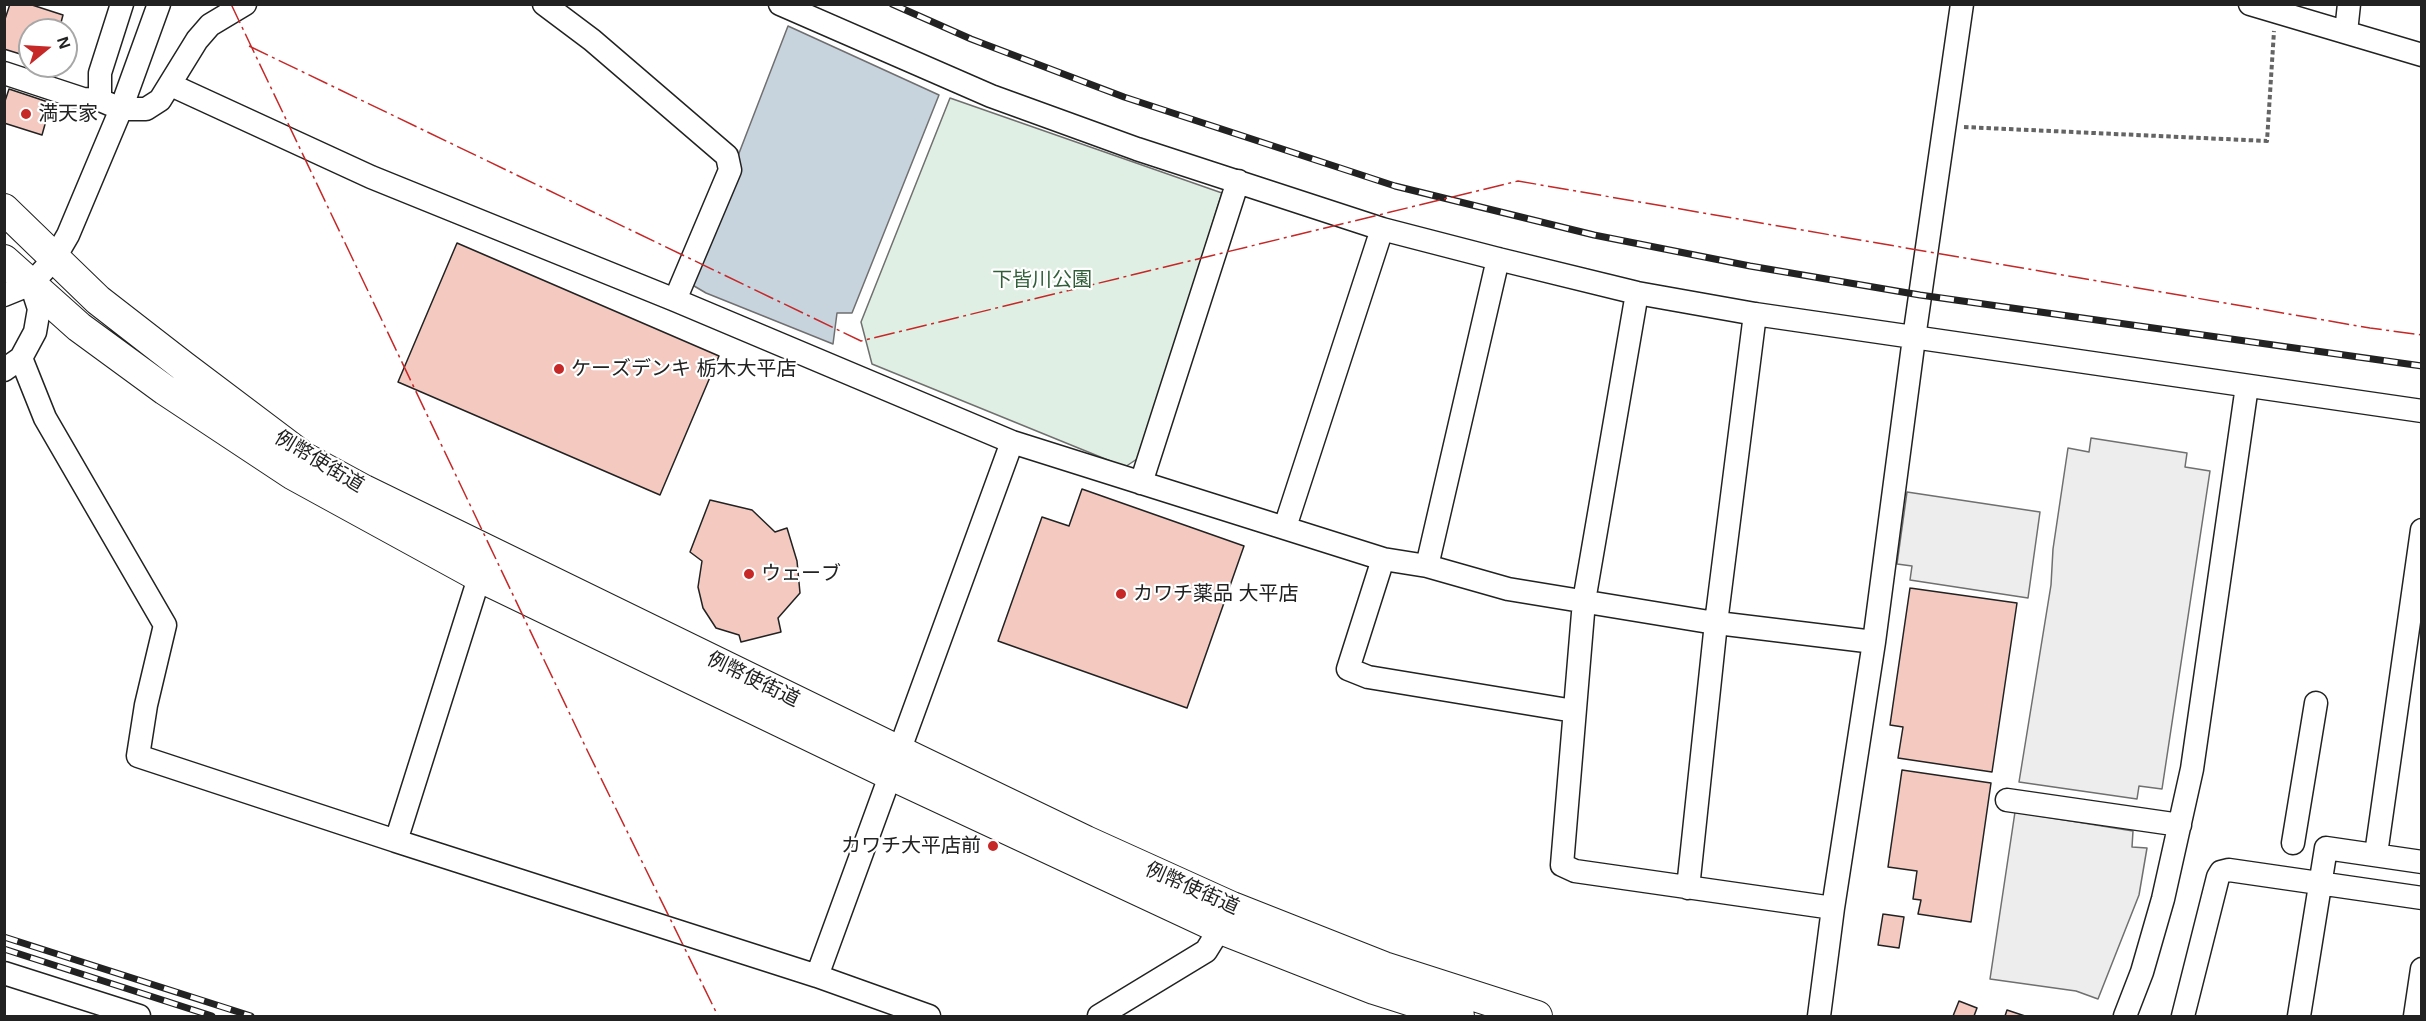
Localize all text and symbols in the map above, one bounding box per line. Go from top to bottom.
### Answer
north arrow [18,18,78,78]
text: N [54,35,74,51]
place label: 満天家 [38,102,98,126]
marker: 満天家 [19,107,33,121]
park label: 下皆川公園 [992,268,1092,292]
place label: ケーズデンキ 栃木大平店 [571,357,797,381]
marker: ケーズデンキ 栃木大平店 [552,362,566,376]
street label: 例幣使街道 [270,426,368,498]
place label: ウェーブ [761,562,841,586]
marker: ウェーブ [742,567,756,581]
place label: カワチ薬品 大平店 [1133,582,1299,606]
marker: カワチ薬品 大平店 [1114,587,1128,601]
street label: 例幣使街道 [703,647,803,713]
place label: カワチ大平店前 [841,834,981,858]
marker: カワチ大平店前 [986,839,1000,853]
street label: 例幣使街道 [1141,858,1243,920]

